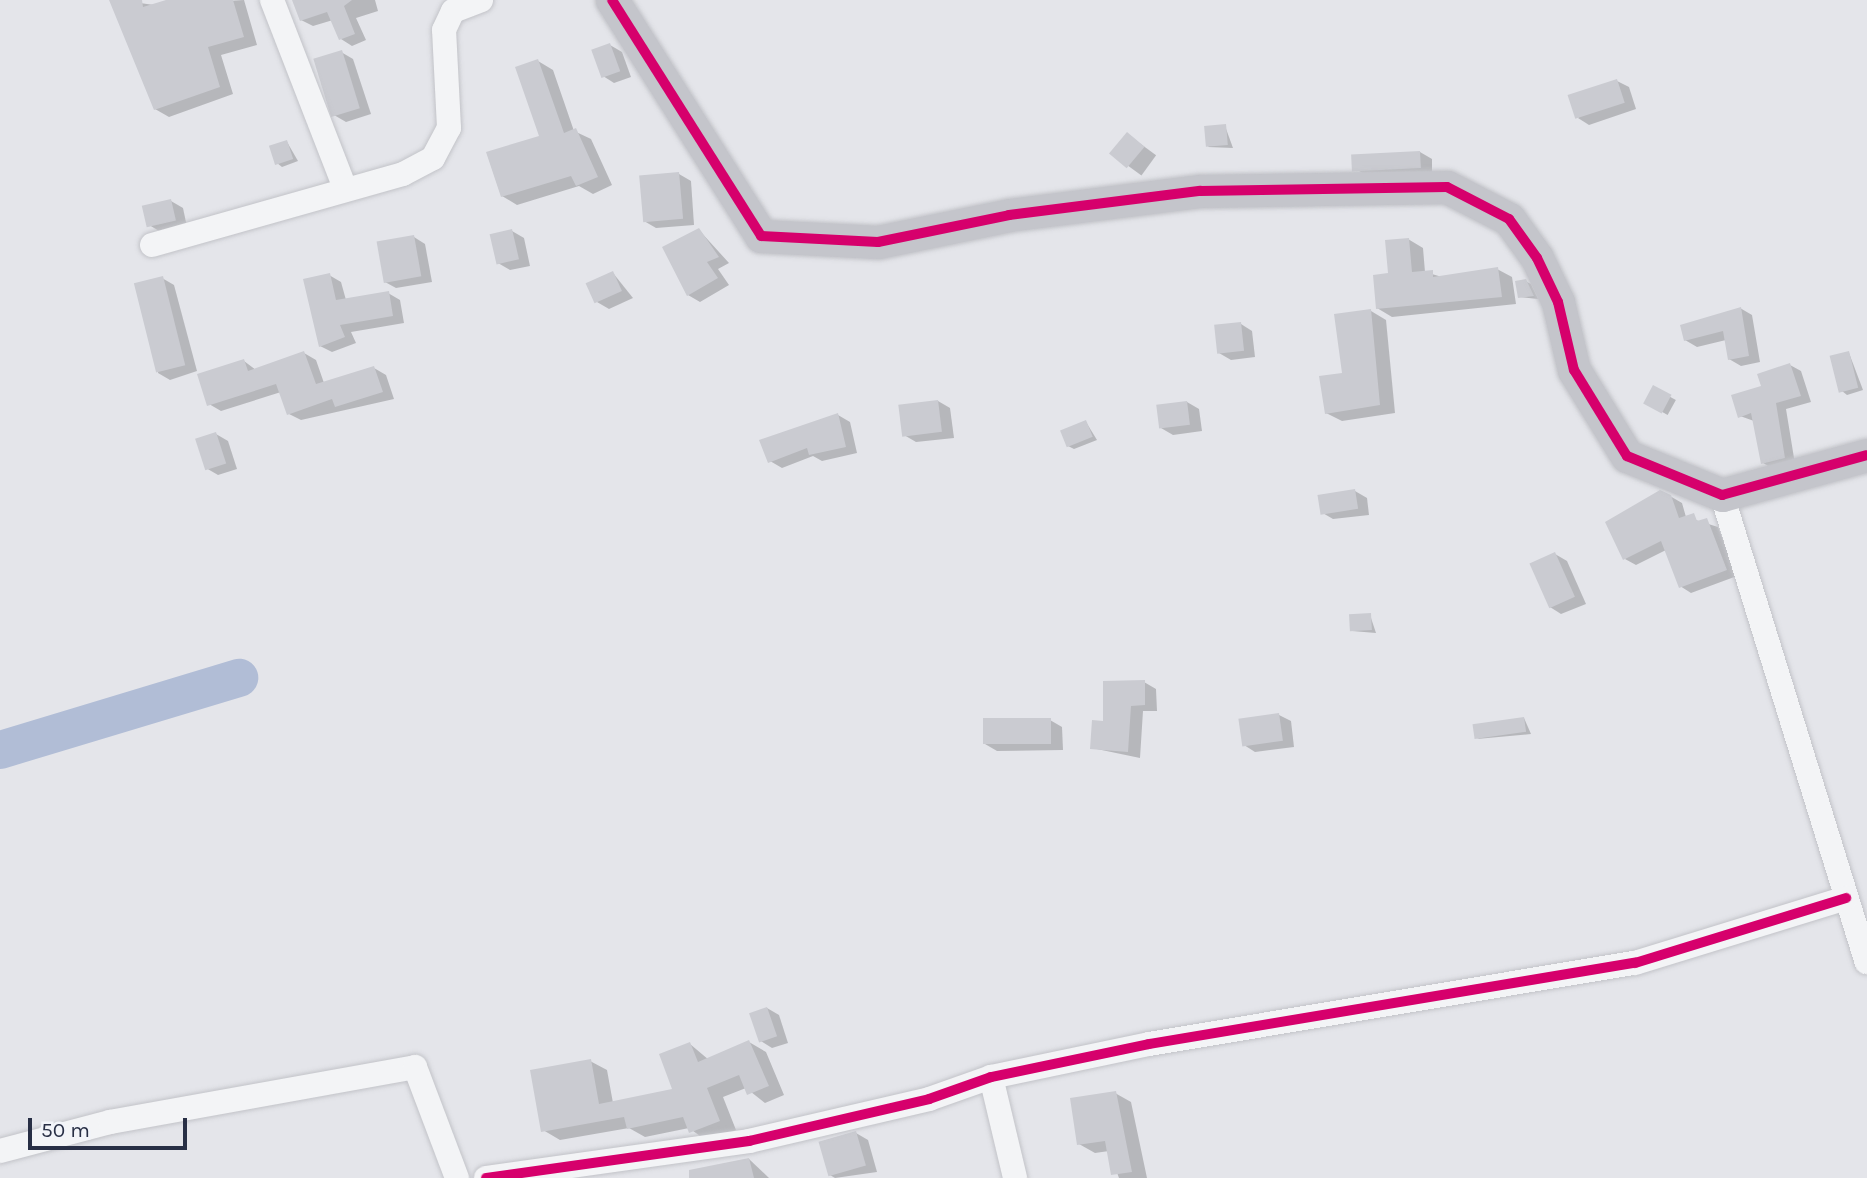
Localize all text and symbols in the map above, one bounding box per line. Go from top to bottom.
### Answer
scale bar [32,1104,191,1148]
text: 50 m [41,1118,90,1142]

